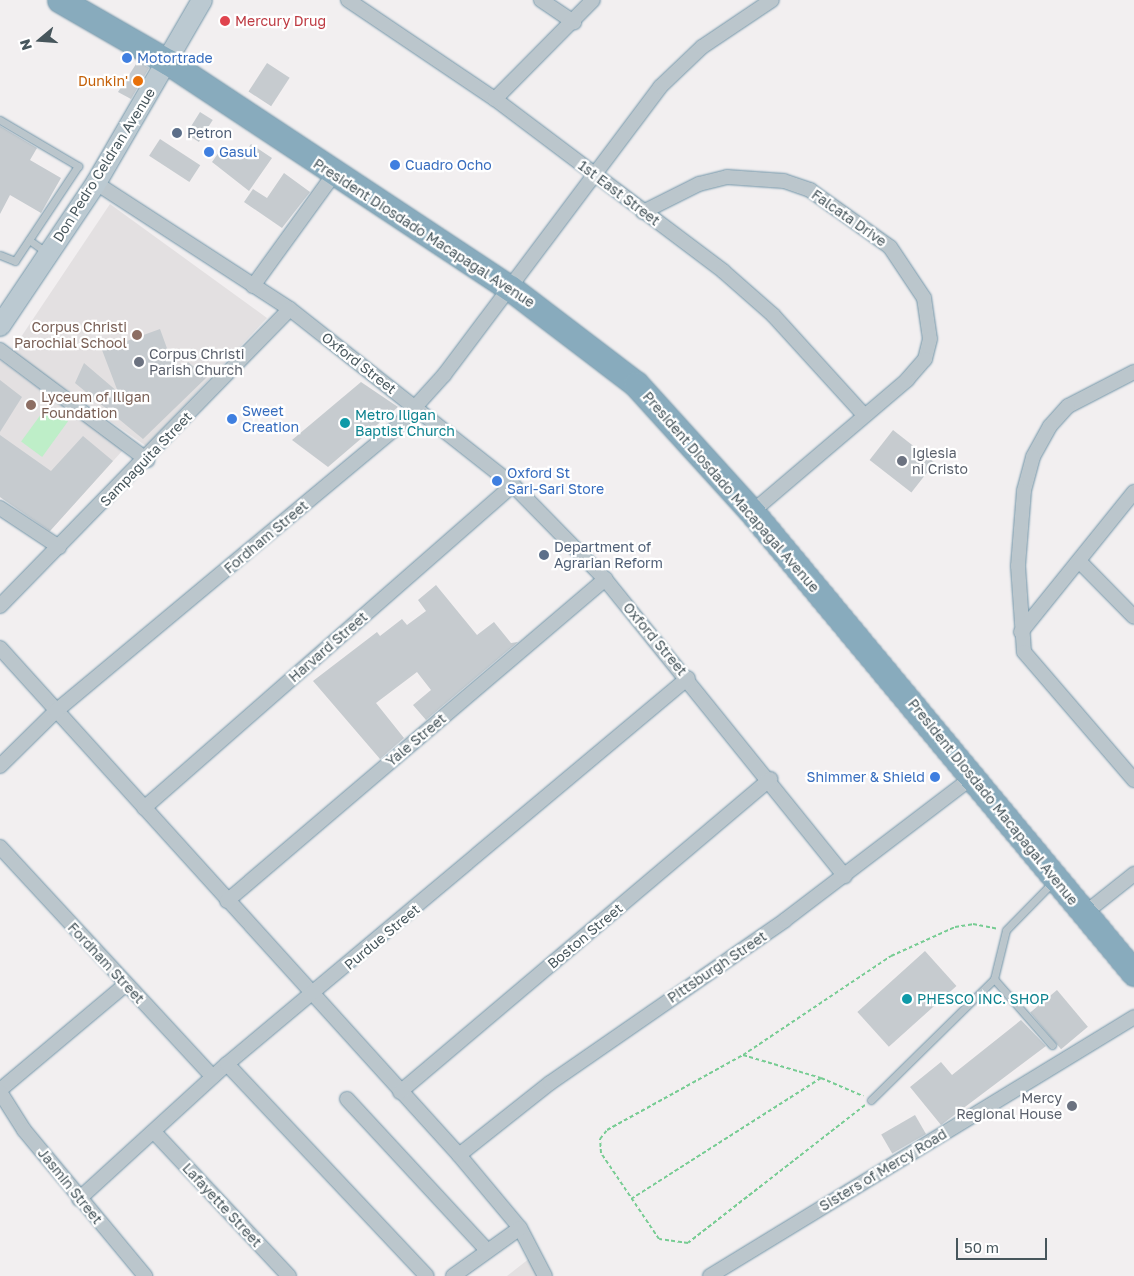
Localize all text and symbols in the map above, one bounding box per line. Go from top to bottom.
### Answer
place label: Mercury Drug [235,13,326,29]
north arrow [15,15,65,65]
marker: Mercury Drug [219,15,231,27]
text: N [16,37,35,52]
place label: Motortrade [137,50,213,66]
marker: Motortrade [121,52,133,64]
place label: Dunkin' [78,73,128,89]
marker: Dunkin' [132,75,144,87]
street label: Don Pedro Celdran Avenue [50,85,158,245]
place label: Petron [187,125,232,141]
marker: Petron [171,127,183,139]
place label: Gasul [219,144,257,160]
marker: Gasul [203,146,215,158]
street label: President Diosdado Macapagal Avenue [310,155,538,311]
place label: Cuadro Ocho [405,157,492,173]
street label: 1st East Street [575,157,663,229]
marker: Cuadro Ocho [389,159,401,171]
street label: Falcata Drive [808,186,890,250]
place label: Corpus Christi Parochial School [14,319,127,352]
marker: Corpus Christi Parochial School [131,329,143,341]
street label: Oxford Street [318,329,400,397]
place label: Corpus Christi Parish Church [149,346,244,378]
marker: Corpus Christi Parish Church [133,356,145,368]
street label: President Diosdado Macapagal Avenue [639,388,823,596]
place label: Lyceum of Iligan Foundation [41,389,150,422]
marker: Lyceum of Iligan Foundation [25,399,37,411]
place label: Sweet Creation [242,403,299,436]
place label: Metro Iligan Baptist Church [355,407,455,440]
street label: Sampaguita Street [97,408,195,510]
marker: Sweet Creation [226,413,238,425]
marker: Metro Iligan Baptist Church [339,417,351,429]
place label: Iglesia ni Cristo [912,445,968,478]
marker: Iglesia ni Cristo [896,455,908,467]
place label: Oxford St Sari-Sari Store [507,465,604,498]
marker: Oxford St Sari-Sari Store [491,475,503,487]
street label: Fordham Street [221,497,311,577]
place label: Department of Agrarian Reform [554,539,663,572]
marker: Department of Agrarian Reform [538,549,550,561]
street label: Oxford Street [620,599,690,679]
street label: Harvard Street [285,608,371,686]
street label: President Diosdado Macapagal Avenue [905,696,1081,908]
street label: Yale Street [383,710,449,770]
place label: Shimmer & Shield [807,769,925,785]
marker: Shimmer & Shield [929,771,941,783]
street label: Boston Street [544,900,626,972]
street label: Purdue Street [341,901,423,973]
street label: Fordham Street [64,919,148,1007]
street label: Pittsburgh Street [664,928,770,1006]
place label: PHESCO INC. SHOP [917,991,1049,1007]
marker: PHESCO INC. SHOP [901,993,913,1005]
place label: Mercy Regional House [956,1090,1062,1122]
marker: Mercy Regional House [1066,1100,1078,1112]
street label: Sisters of Mercy Road [816,1125,950,1215]
street label: Jasmin Street [34,1145,106,1227]
street label: Lafayette Street [179,1160,265,1250]
scale bar [959,1228,1050,1260]
text: 50 m [964,1238,999,1256]

